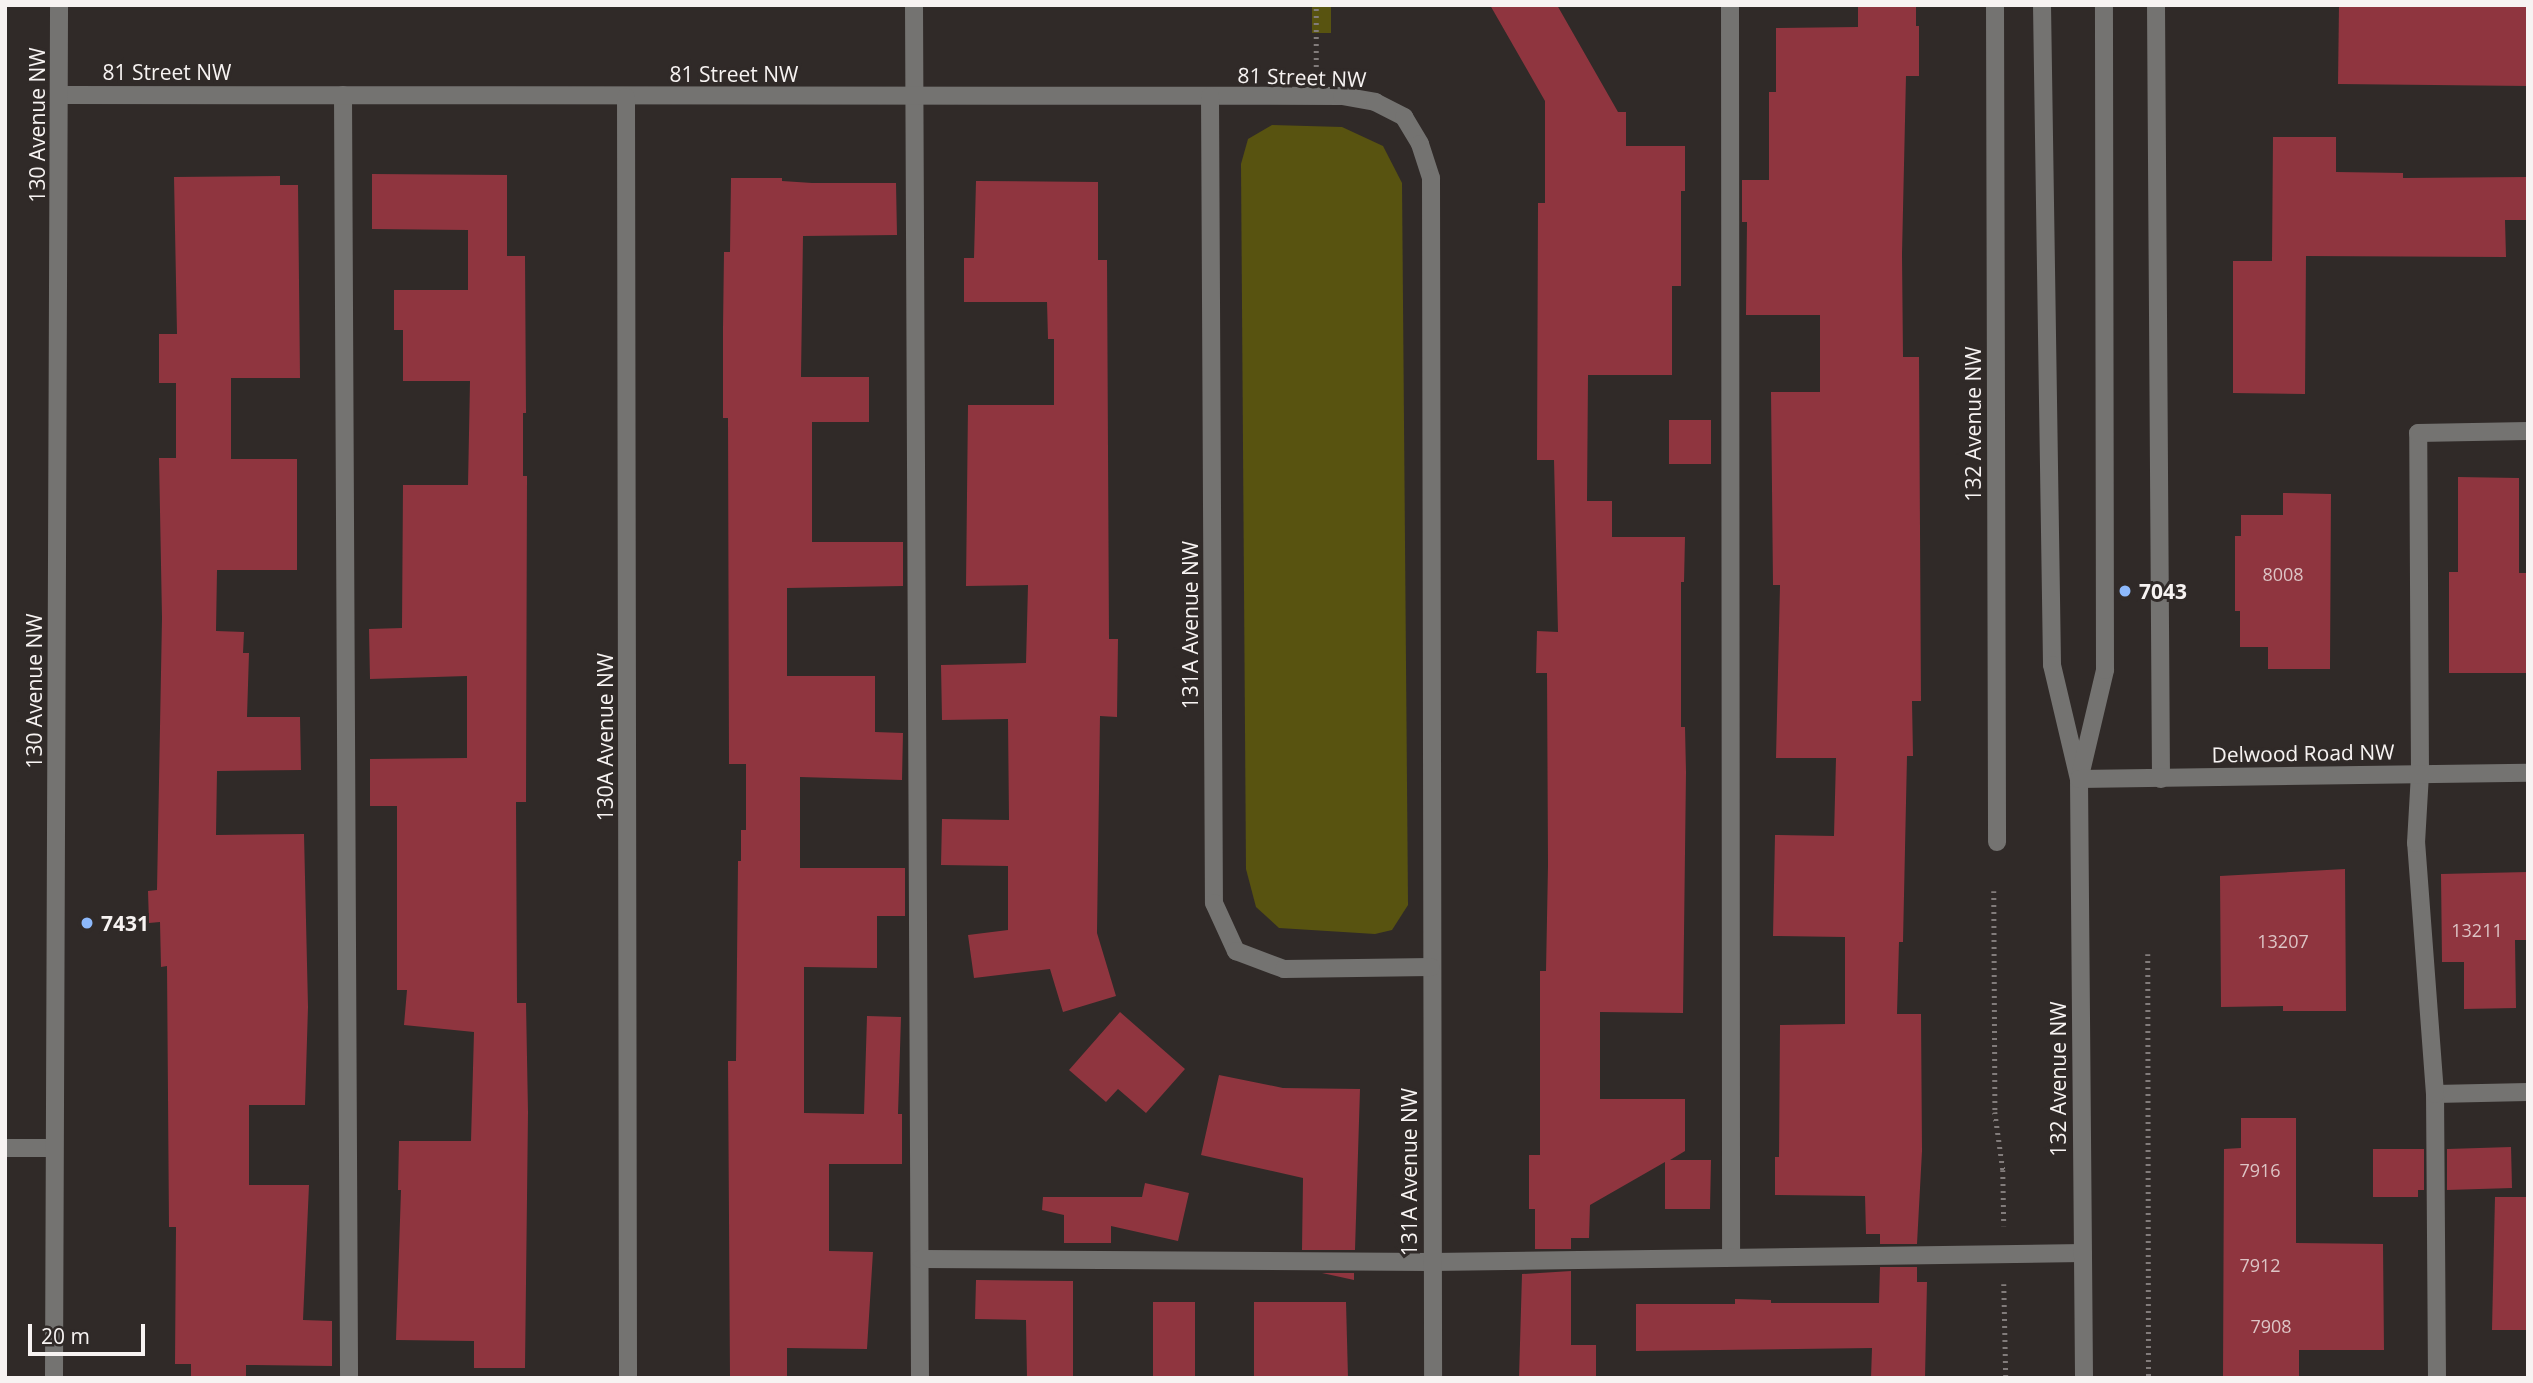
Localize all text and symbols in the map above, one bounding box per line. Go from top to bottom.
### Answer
street label: 130 Avenue NW [24,47,50,203]
street label: 81 Street NW [103,59,231,85]
street label: 81 Street NW [670,61,798,87]
street label: 81 Street NW [1237,62,1367,92]
street label: 132 Avenue NW [1960,346,1986,502]
street label: 131A Avenue NW [1177,541,1203,709]
house number: 8008 [2262,563,2304,585]
place label: 7043 [2139,578,2187,604]
marker: 7043 [2117,583,2133,599]
street label: 130 Avenue NW [21,613,47,769]
street label: 130A Avenue NW [592,653,618,821]
street label: Delwood Road NW [2211,739,2395,767]
place label: 7431 [101,910,149,936]
marker: 7431 [79,915,95,931]
house number: 13211 [2451,919,2503,941]
house number: 13207 [2257,930,2309,952]
street label: 132 Avenue NW [2045,1001,2071,1157]
street label: 131A Avenue NW [1396,1088,1422,1256]
house number: 7916 [2239,1159,2281,1181]
house number: 7912 [2239,1254,2281,1276]
scale bar [32,1310,149,1354]
house number: 7908 [2250,1315,2292,1337]
text: 20 m [41,1322,90,1350]

